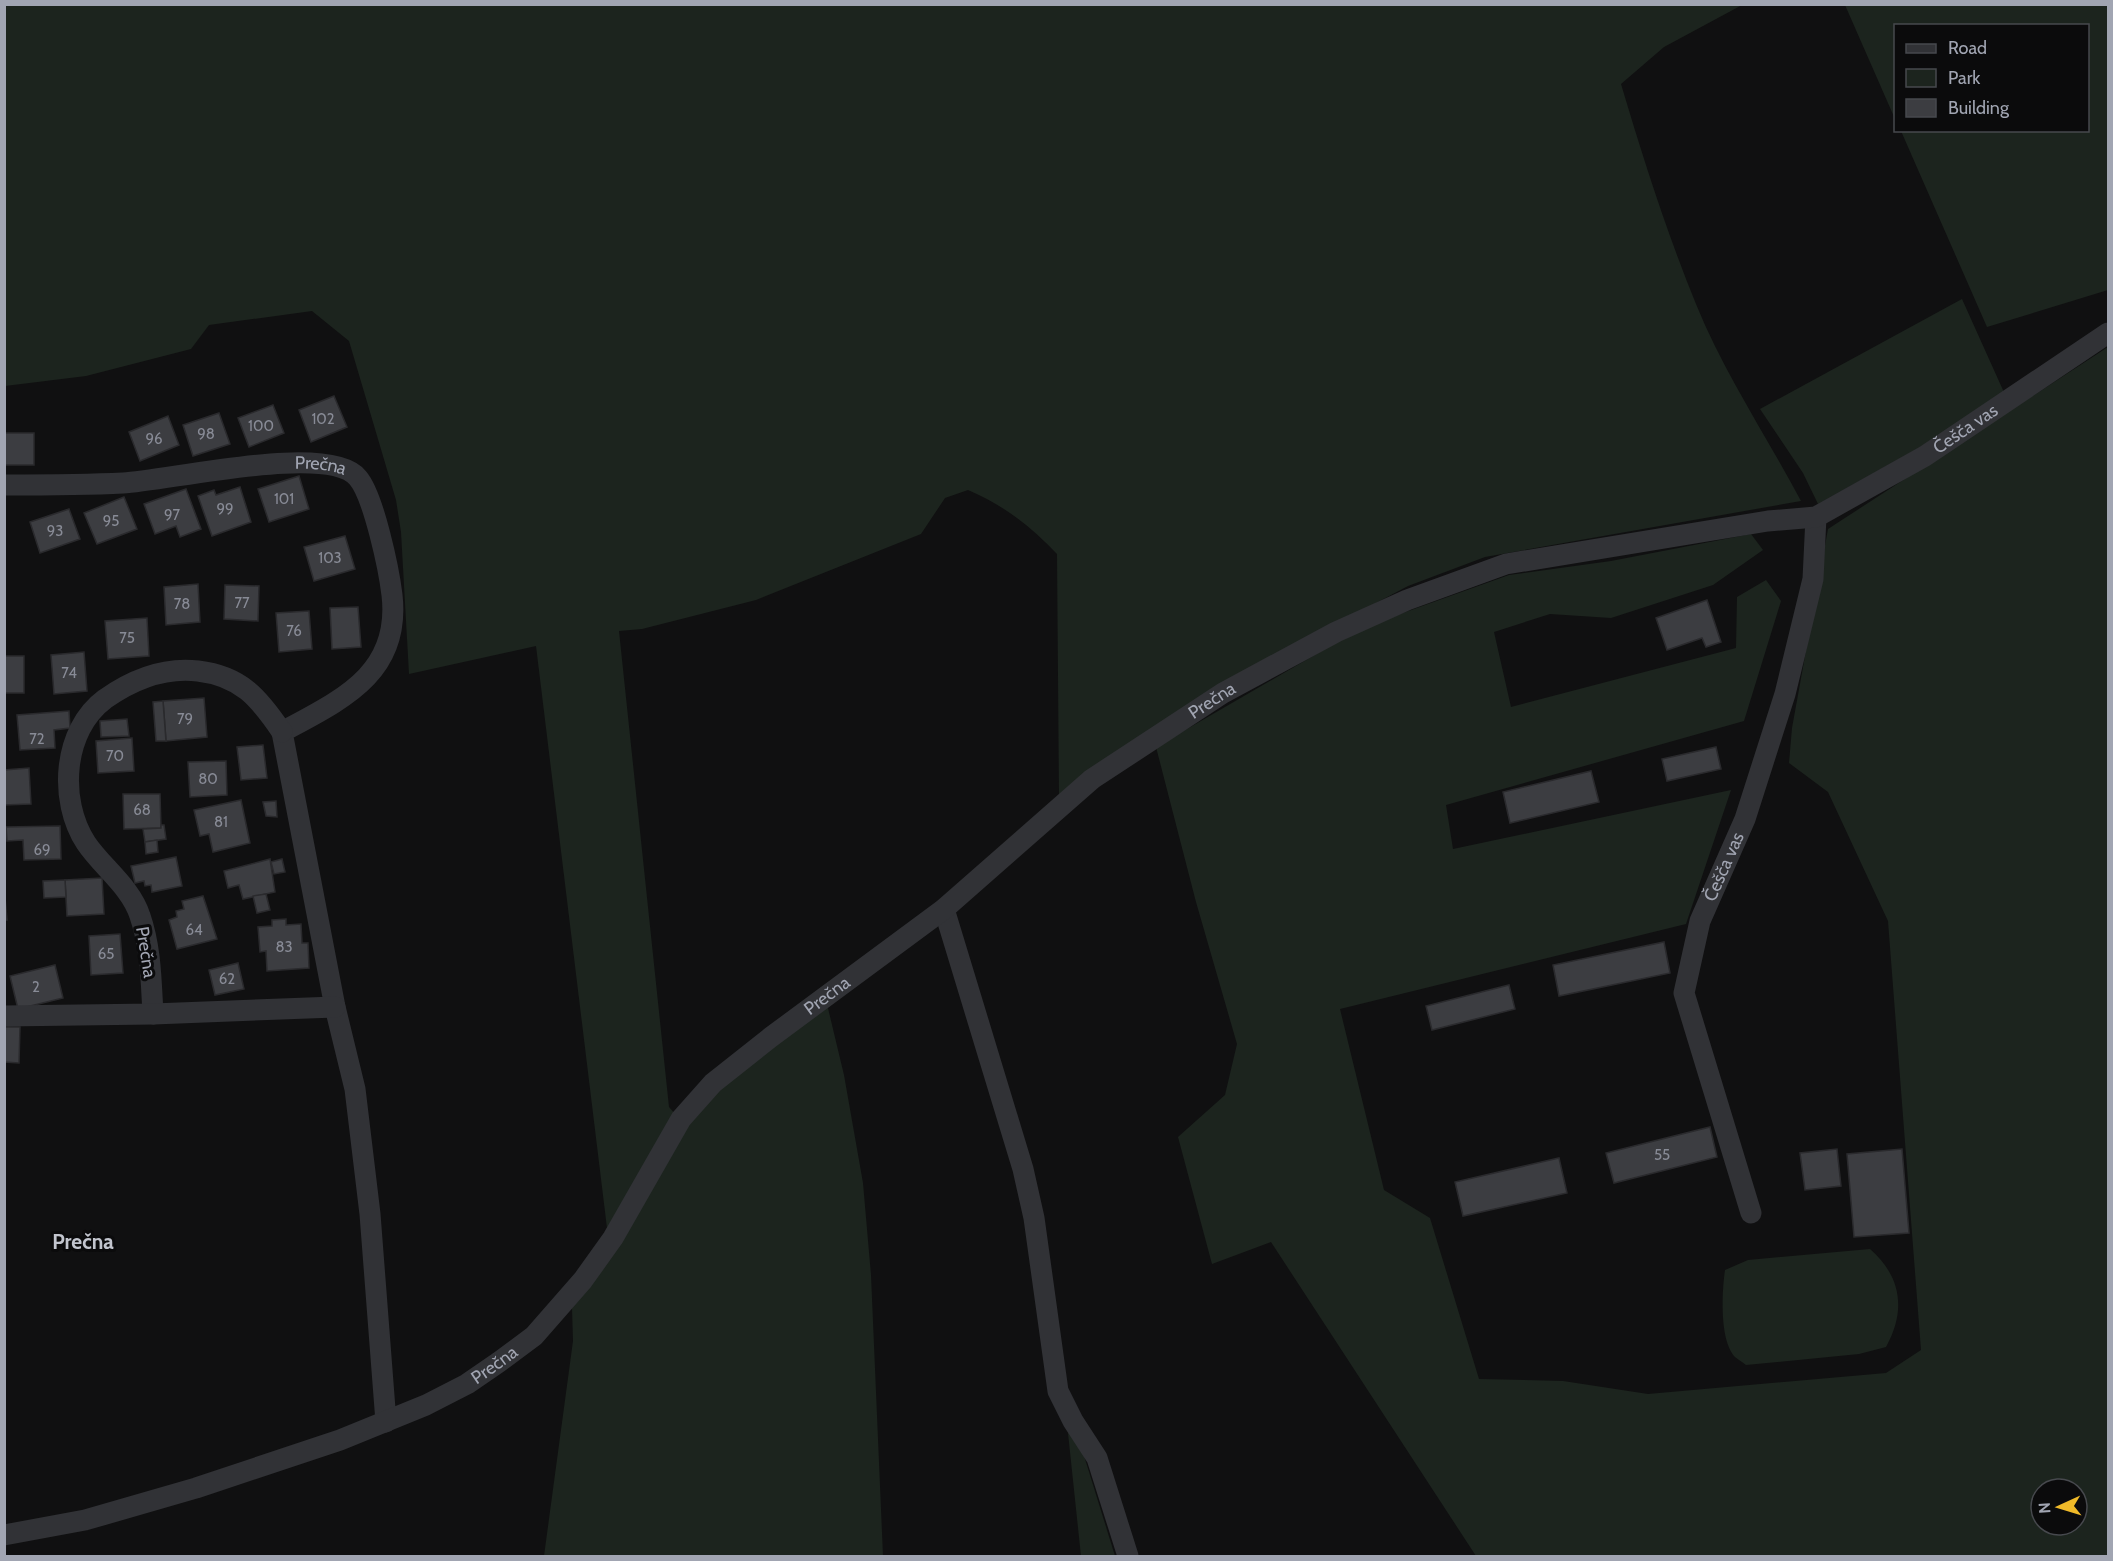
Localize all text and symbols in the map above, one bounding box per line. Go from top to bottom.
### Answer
legend [1894,24,2089,132]
text: Road [1948,37,1987,59]
text: Park [1948,67,1981,89]
text: Building [1948,97,2010,119]
street label: Češča vas [1929,399,2002,459]
house number: 102 [311,410,335,428]
house number: 100 [248,417,274,435]
house number: 98 [197,425,215,443]
house number: 96 [145,430,163,448]
street label: Prečna [295,452,350,480]
house number: 101 [274,490,294,508]
house number: 99 [216,500,234,518]
house number: 97 [164,506,180,524]
house number: 95 [103,512,119,530]
house number: 93 [47,522,63,540]
house number: 103 [318,549,342,567]
house number: 77 [234,594,250,612]
house number: 78 [174,595,190,613]
house number: 76 [286,622,302,640]
house number: 75 [119,629,135,647]
house number: 74 [61,664,77,682]
street label: Prečna [1184,677,1240,724]
house number: 79 [177,710,193,728]
house number: 72 [29,730,45,748]
house number: 70 [106,747,124,765]
house number: 80 [198,770,218,788]
house number: 68 [133,801,151,819]
house number: 81 [214,813,228,831]
street label: Češča vas [1699,829,1749,905]
house number: 69 [33,841,51,859]
house number: 64 [185,921,203,939]
street label: Prečna [131,925,161,980]
house number: 83 [275,938,293,956]
house number: 65 [98,945,114,963]
house number: 62 [219,970,235,988]
street label: Prečna [800,971,855,1020]
house number: 2 [32,978,40,996]
house number: 55 [1654,1146,1670,1164]
district label: Prečna [52,1229,114,1254]
street label: Prečna [467,1341,522,1389]
north arrow [2029,1477,2089,1537]
text: N [2035,1502,2054,1514]

